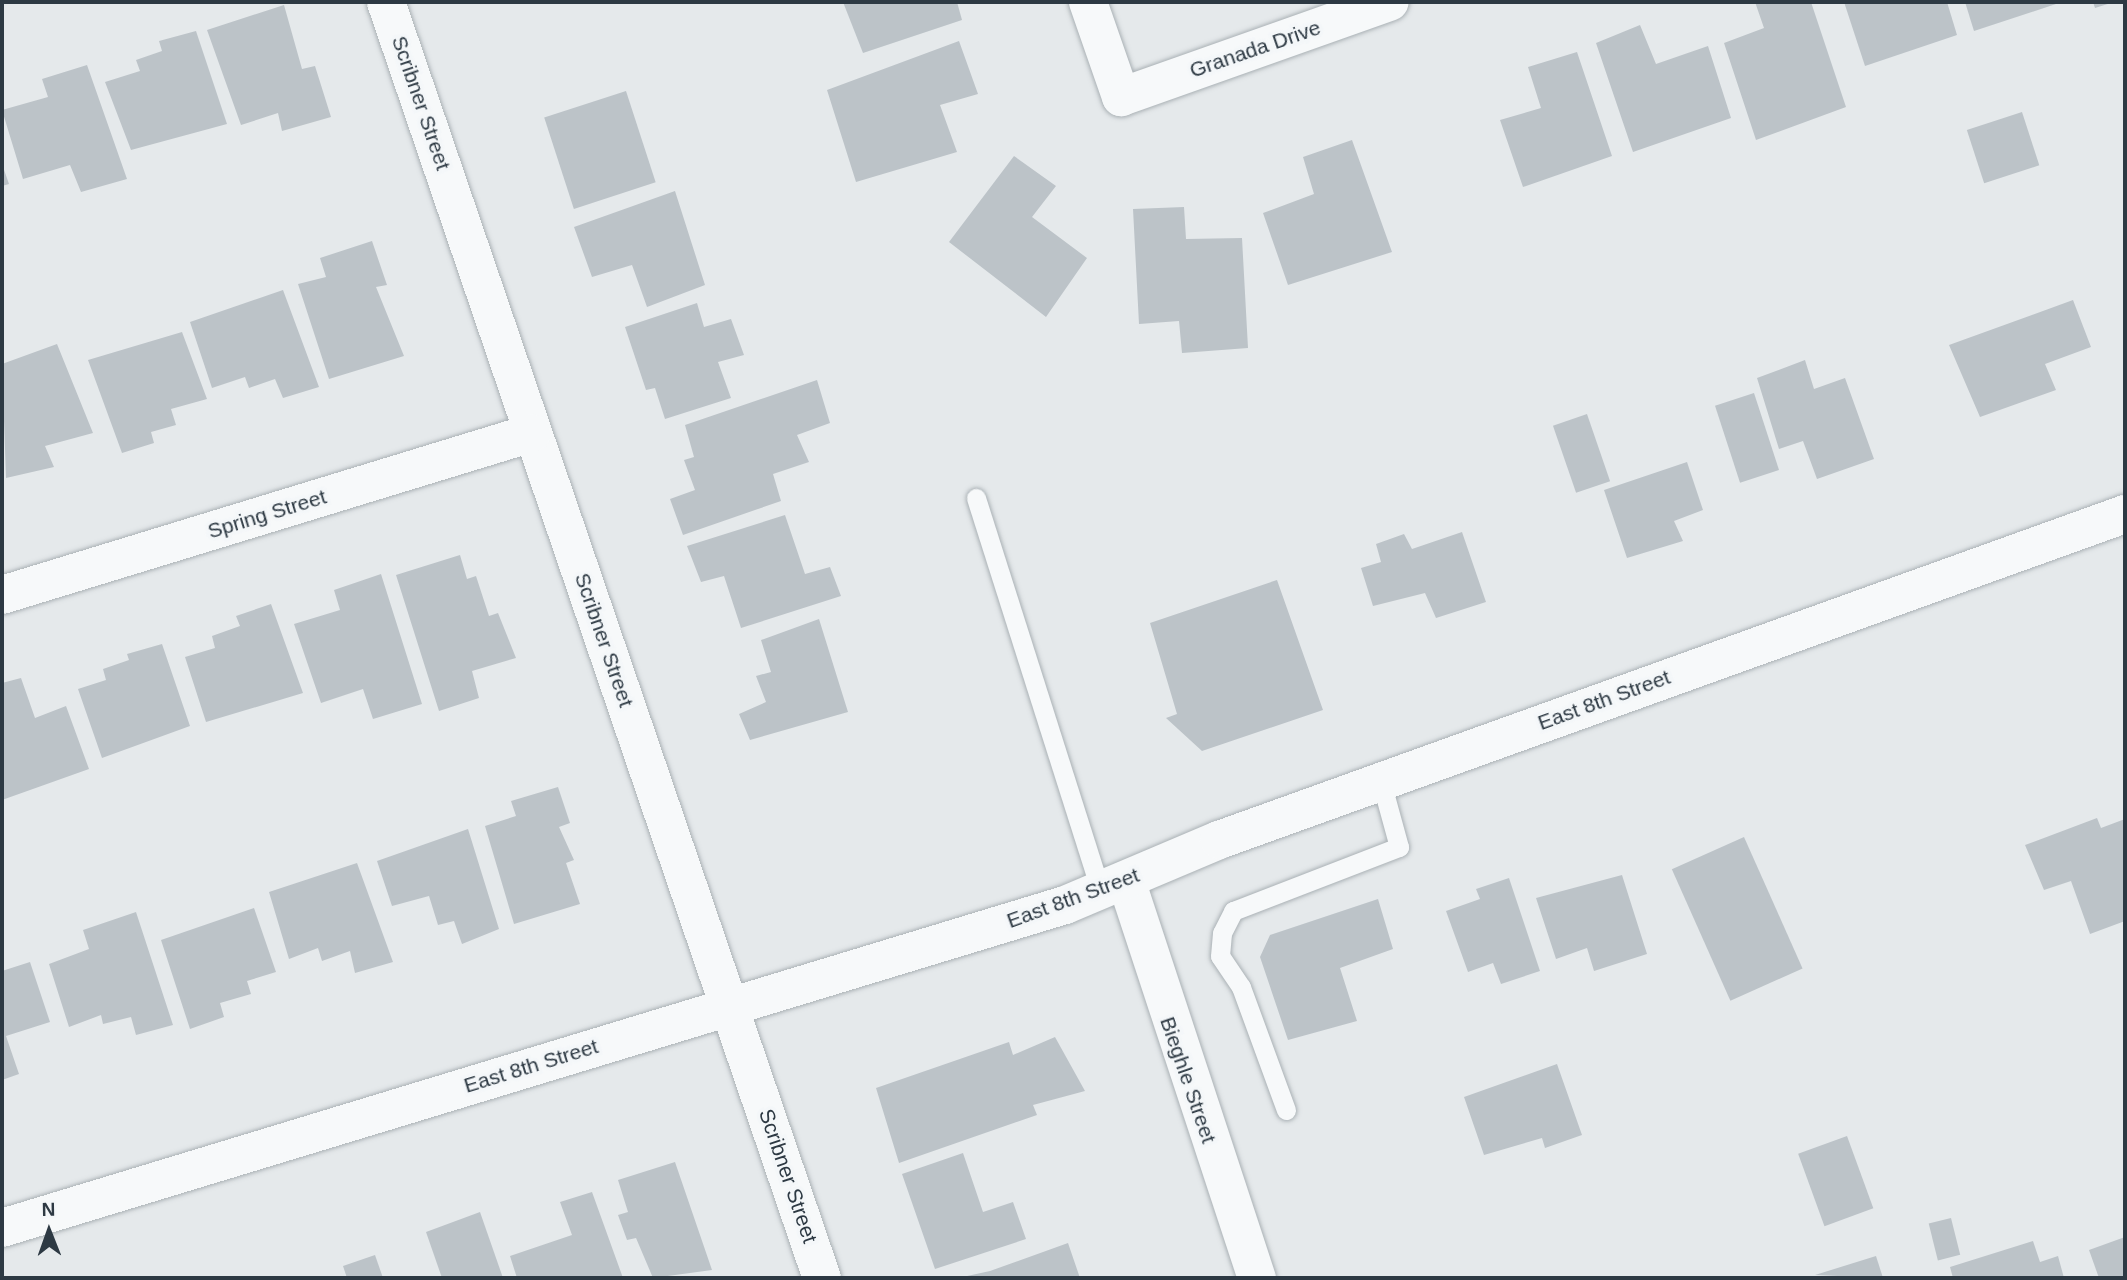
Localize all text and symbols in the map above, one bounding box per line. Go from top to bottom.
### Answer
street label: Granada Drive [1186,15,1324,83]
street label: Scribner Street [386,33,456,173]
street label: Spring Street [205,484,329,544]
street label: Scribner Street [569,570,639,710]
street label: East 8th Street [1534,664,1674,736]
street label: East 8th Street [1003,862,1143,934]
street label: Bieghle Street [1155,1014,1221,1146]
street label: East 8th Street [461,1034,601,1098]
street label: Scribner Street [753,1106,823,1246]
north arrow [14,1196,84,1266]
text: N [42,1199,56,1220]

